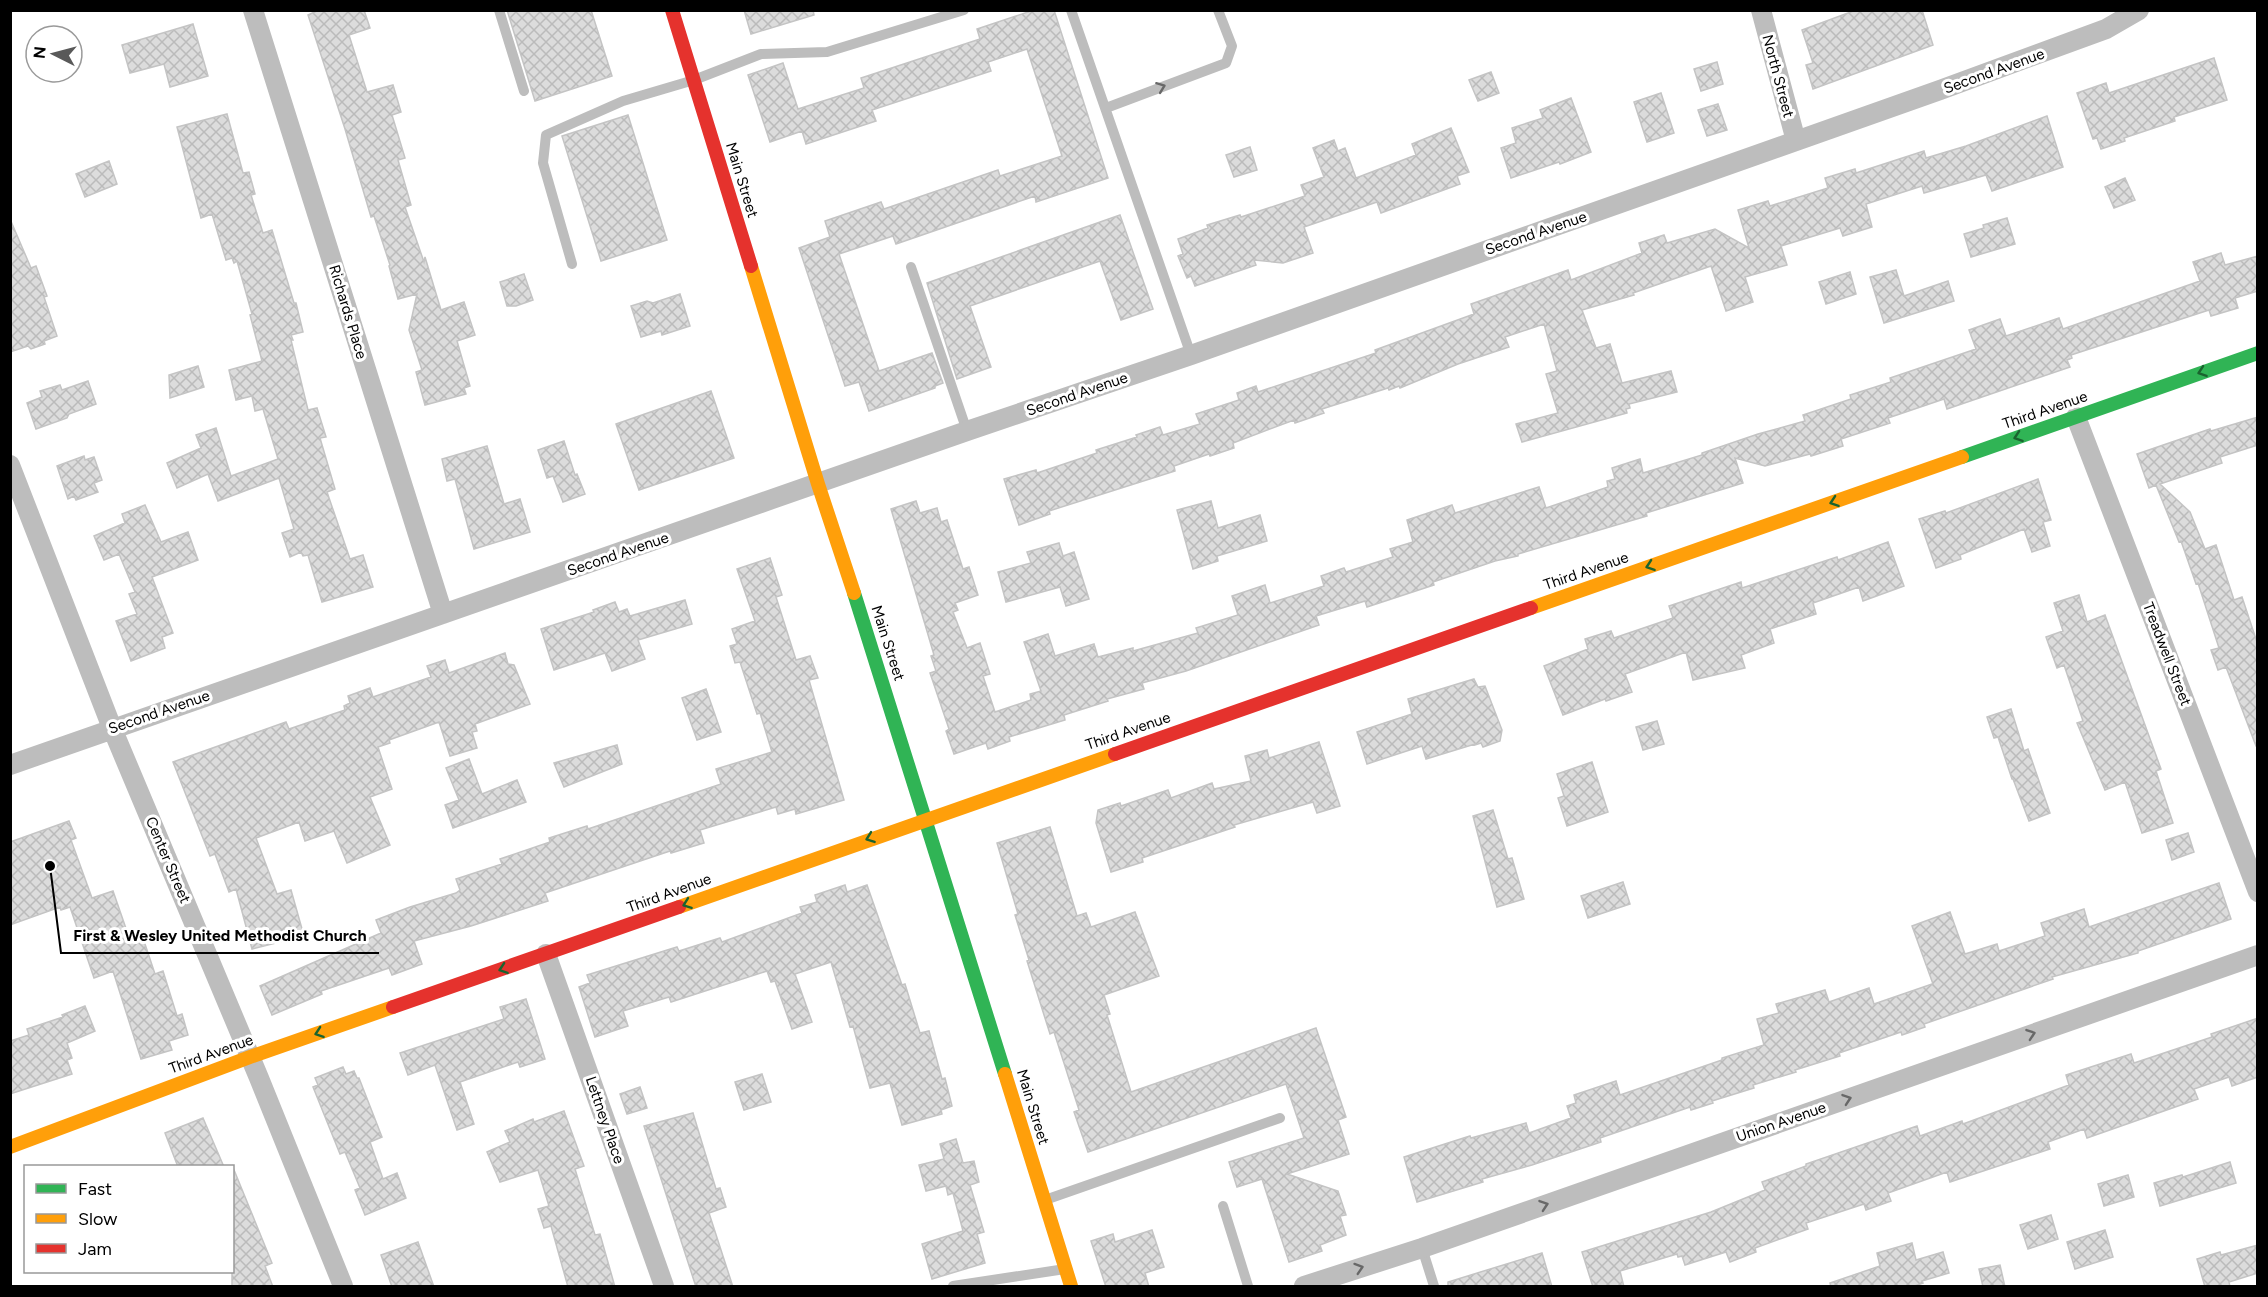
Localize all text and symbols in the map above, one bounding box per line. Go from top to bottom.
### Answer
north arrow [24,24,84,84]
street label: North Street [1758,33,1798,120]
street label: Second Avenue [1941,44,2047,98]
text: N [29,45,50,60]
one-way arrow [1155,82,1165,95]
street label: Main Street [722,140,762,220]
street label: Second Avenue [1483,207,1589,259]
street label: Richards Place [325,263,371,361]
one-way arrow [2197,365,2208,378]
street label: Second Avenue [1024,368,1130,420]
street label: Third Avenue [2000,387,2090,433]
one-way arrow [2013,430,2024,442]
one-way arrow [1830,494,1840,507]
street label: Second Avenue [565,528,671,580]
street label: Third Avenue [1541,548,1631,594]
one-way arrow [1646,559,1656,572]
street label: Treadwell Street [2139,600,2195,709]
street label: Main Street [867,603,909,683]
street label: Second Avenue [106,686,212,738]
street label: Third Avenue [1083,708,1173,754]
street label: Center Street [142,814,194,906]
one-way arrow [865,831,876,844]
street label: Third Avenue [624,869,714,917]
one-way arrow [682,897,693,910]
callout: First & Wesley United Methodist Church [61,919,379,953]
text: First & Wesley United Methodist Church [73,926,367,945]
one-way arrow [498,962,509,975]
one-way arrow [314,1026,325,1039]
one-way arrow [2025,1029,2036,1042]
street label: Third Avenue [166,1030,256,1078]
street label: Main Street [1013,1067,1053,1147]
street label: Lettney Place [582,1074,628,1166]
one-way arrow [1841,1093,1852,1106]
street label: Union Avenue [1734,1098,1828,1146]
legend [24,1165,234,1273]
text: Fast [78,1178,112,1200]
one-way arrow [1538,1200,1549,1213]
text: Slow [78,1208,117,1230]
text: Jam [78,1238,112,1260]
one-way arrow [1353,1263,1364,1276]

